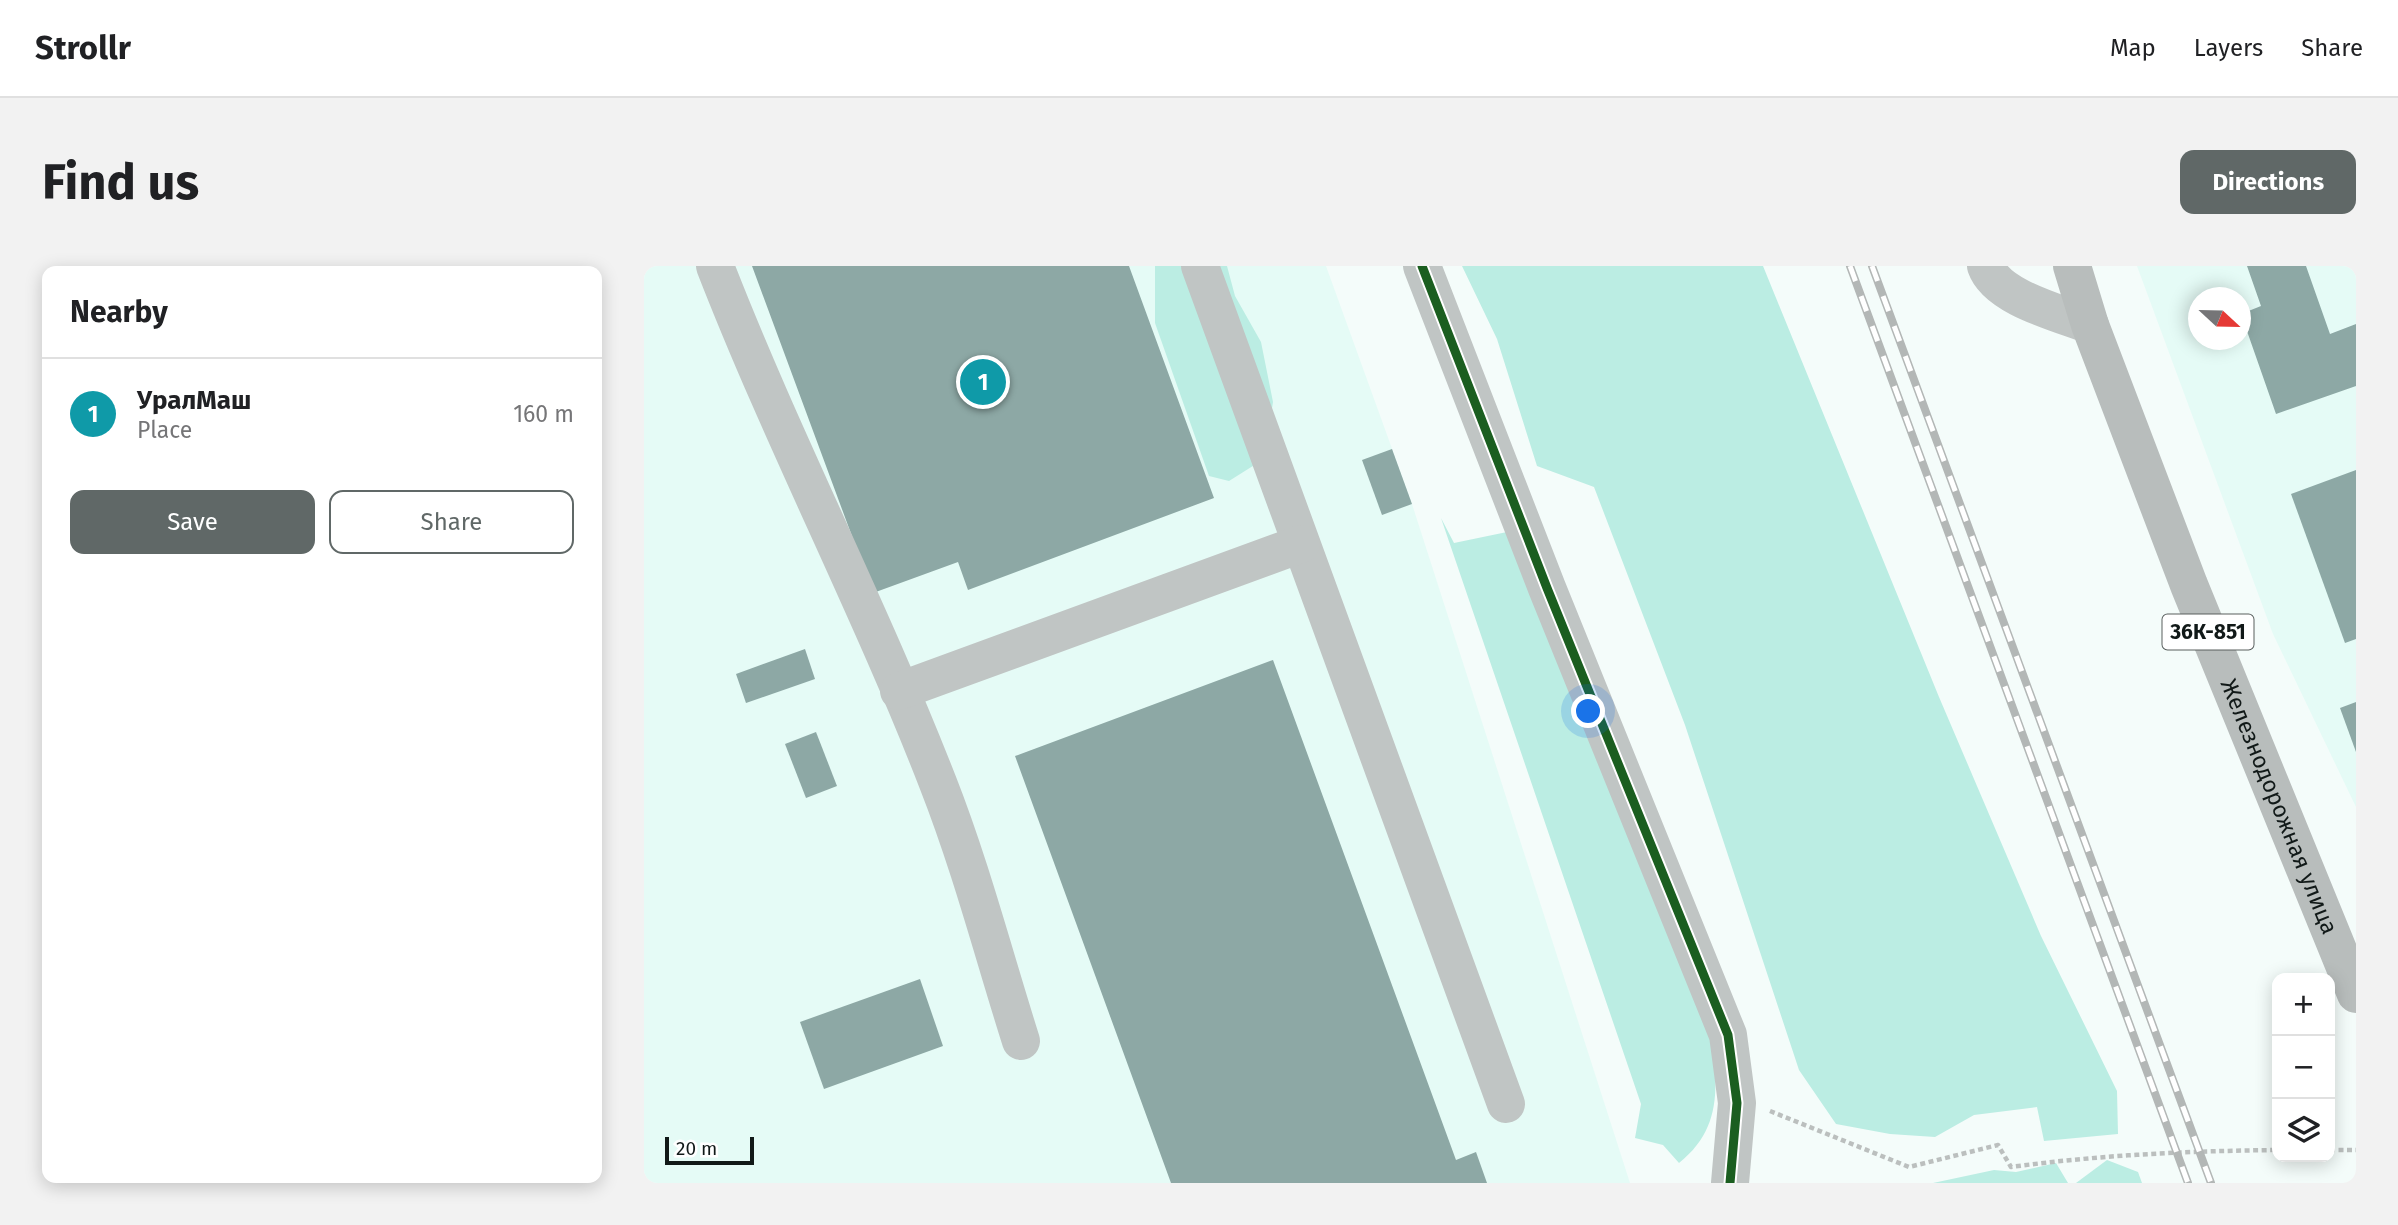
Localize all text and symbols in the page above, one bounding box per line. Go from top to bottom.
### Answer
text: Strollr [35,28,131,68]
text: Map [2110,34,2156,62]
text: Layers [2194,34,2263,62]
text: Share [2301,34,2363,62]
button: Directions [2180,150,2356,214]
text: Find us [42,153,199,212]
north arrow [2188,287,2251,350]
text: Nearby [70,294,168,330]
pin: 1 [960,356,1006,408]
text: УралМаш [137,385,251,416]
text: 1 [88,400,98,428]
text: 160 m [513,400,574,428]
text: Place [137,416,192,444]
button: Save [70,490,315,554]
button: Share [329,490,574,554]
road number: 36К-851 [2162,614,2254,650]
street label: Железнодорожная улица [2215,675,2344,938]
your location [1571,694,1605,728]
map controls [2272,973,2335,1162]
button: + [2272,973,2335,1036]
button: − [2272,1036,2335,1099]
button: layers [2272,1099,2335,1162]
scale bar [665,1134,754,1166]
text: 20 m [676,1137,717,1160]

